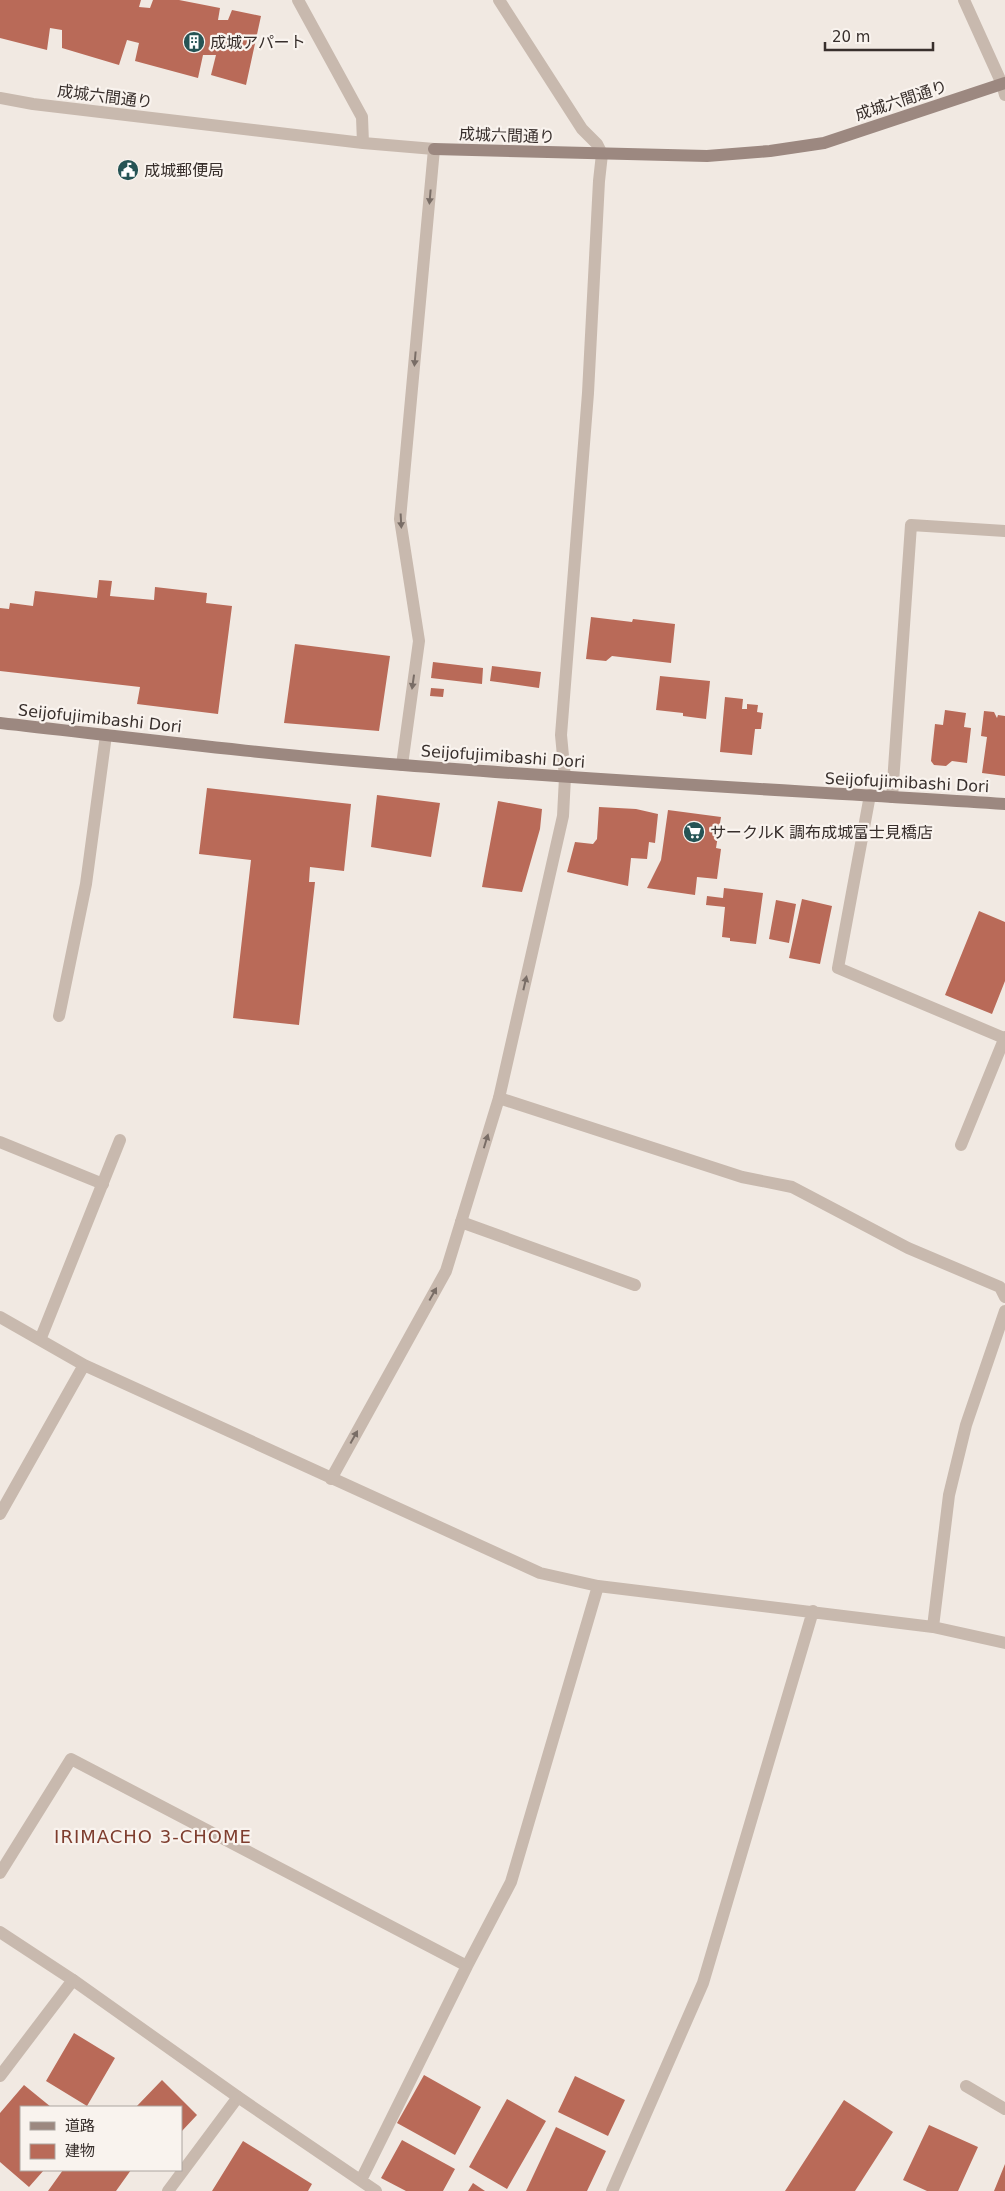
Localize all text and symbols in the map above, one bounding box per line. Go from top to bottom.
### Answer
scale bar [825,20,932,52]
text: 20 m [832,28,870,46]
building icon: 成城アパート [182,30,206,54]
place label: 成城アパート [210,33,306,52]
street label: 成城六間通り [853,77,950,124]
street label: 成城六間通り [56,81,154,112]
street label: 成城六間通り [459,124,555,147]
public building icon: 成城郵便局 [116,158,140,182]
place label: 成城郵便局 [144,161,224,180]
one-way arrow [425,190,433,206]
one-way arrow [411,352,419,368]
one-way arrow [398,513,406,529]
one-way arrow [409,674,417,690]
street label: Seijofujimibashi Dori [17,700,183,737]
street label: Seijofujimibashi Dori [420,741,586,772]
street label: Seijofujimibashi Dori [824,769,990,796]
supermarket icon: サークルK 調布成城富士見橋店 [682,820,706,844]
place label: サークルK 調布成城富士見橋店 [710,823,933,842]
one-way arrow [521,976,529,991]
one-way arrow [482,1133,490,1148]
one-way arrow [428,1287,437,1301]
one-way arrow [350,1430,359,1443]
district label: IRIMACHO 3-CHOME [54,1826,252,1847]
legend [20,2106,182,2171]
text: 道路 [65,2117,95,2135]
text: 建物 [65,2142,95,2160]

